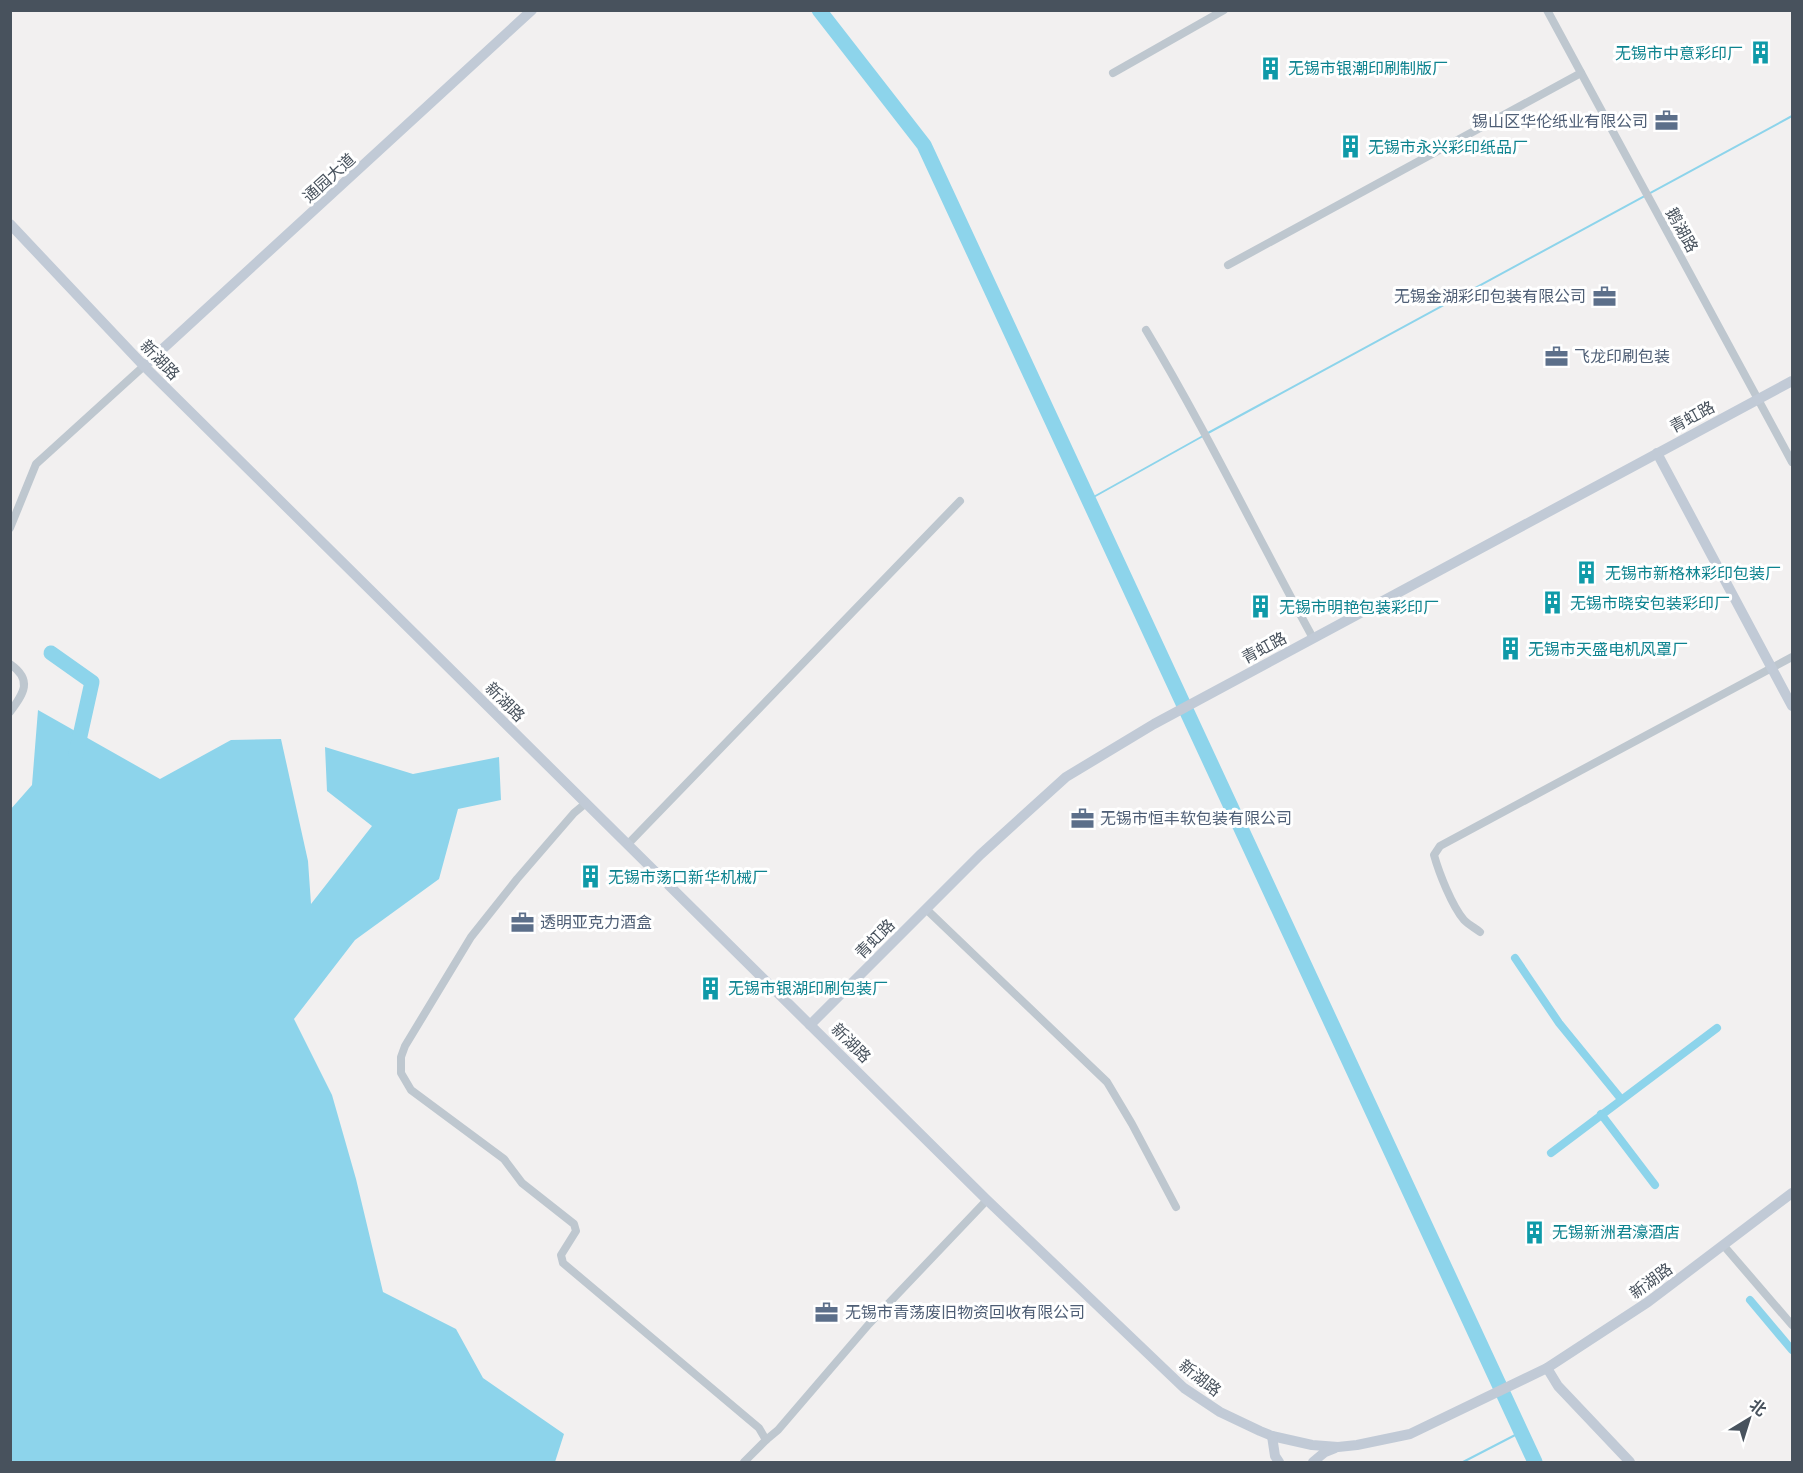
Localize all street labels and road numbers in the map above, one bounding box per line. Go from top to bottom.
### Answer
street label: 通园大道 [299,150,359,206]
street label: 鹅湖路 [1662,204,1702,256]
street label: 新湖路 [136,336,184,384]
street label: 青虹路 [1666,397,1718,437]
street label: 青虹路 [1238,628,1290,668]
street label: 新湖路 [481,678,529,726]
street label: 青虹路 [851,915,899,963]
street label: 新湖路 [827,1019,875,1067]
street label: 新湖路 [1626,1259,1676,1303]
street label: 新湖路 [1175,1356,1225,1400]

